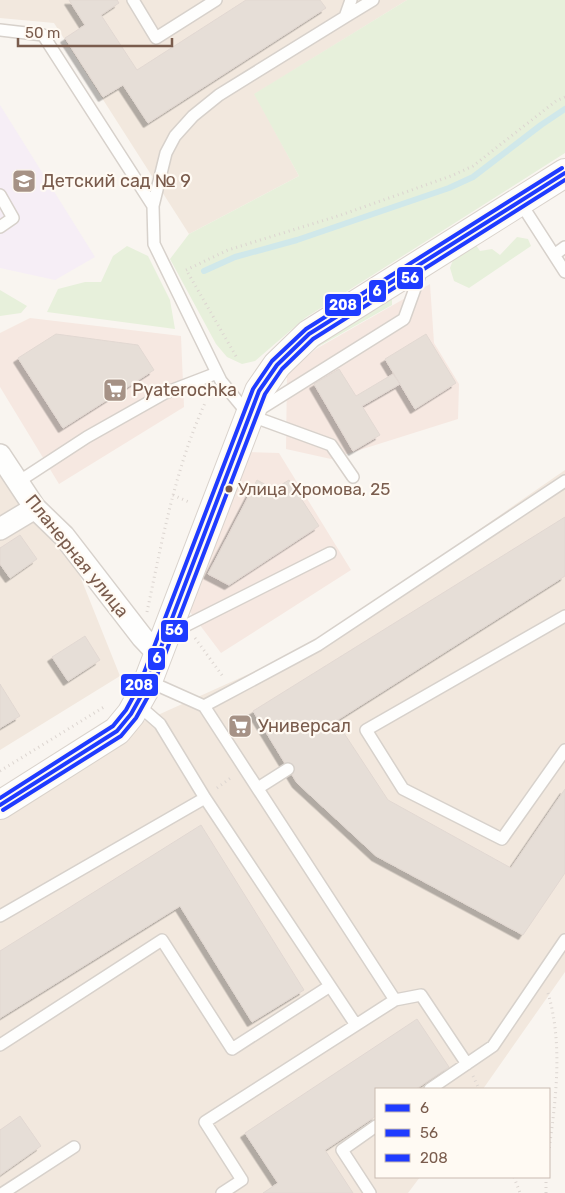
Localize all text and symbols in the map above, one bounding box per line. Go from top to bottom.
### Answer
scale bar [18,15,171,47]
text: 50 m [25,24,60,42]
school or university icon: Детский сад № 9 [11,168,37,194]
place label: Детский сад № 9 [42,170,191,192]
line badge: 56 [396,266,424,290]
text: 56 [401,270,419,287]
line badge: 6 [368,279,387,303]
text: 6 [372,283,382,300]
line badge: 208 [324,293,362,317]
text: 208 [329,297,357,314]
supermarket icon: Pyaterochka [102,377,128,403]
place label: Pyaterochka [132,379,237,401]
place label: Улица Хромова, 25 [238,479,390,499]
marker: Улица Хромова, 25 [224,484,234,494]
street label: Планерная улица [21,490,133,622]
line badge: 56 [160,619,189,643]
text: 56 [165,622,183,639]
line badge: 6 [147,647,166,671]
text: 6 [152,650,162,667]
line badge: 208 [120,673,159,697]
text: 208 [125,677,153,694]
supermarket icon: Универсал [227,713,253,739]
place label: Универсал [258,715,351,737]
legend [375,1088,550,1178]
text: 6 [420,1099,429,1117]
text: 56 [420,1124,438,1142]
text: 208 [420,1149,448,1167]

